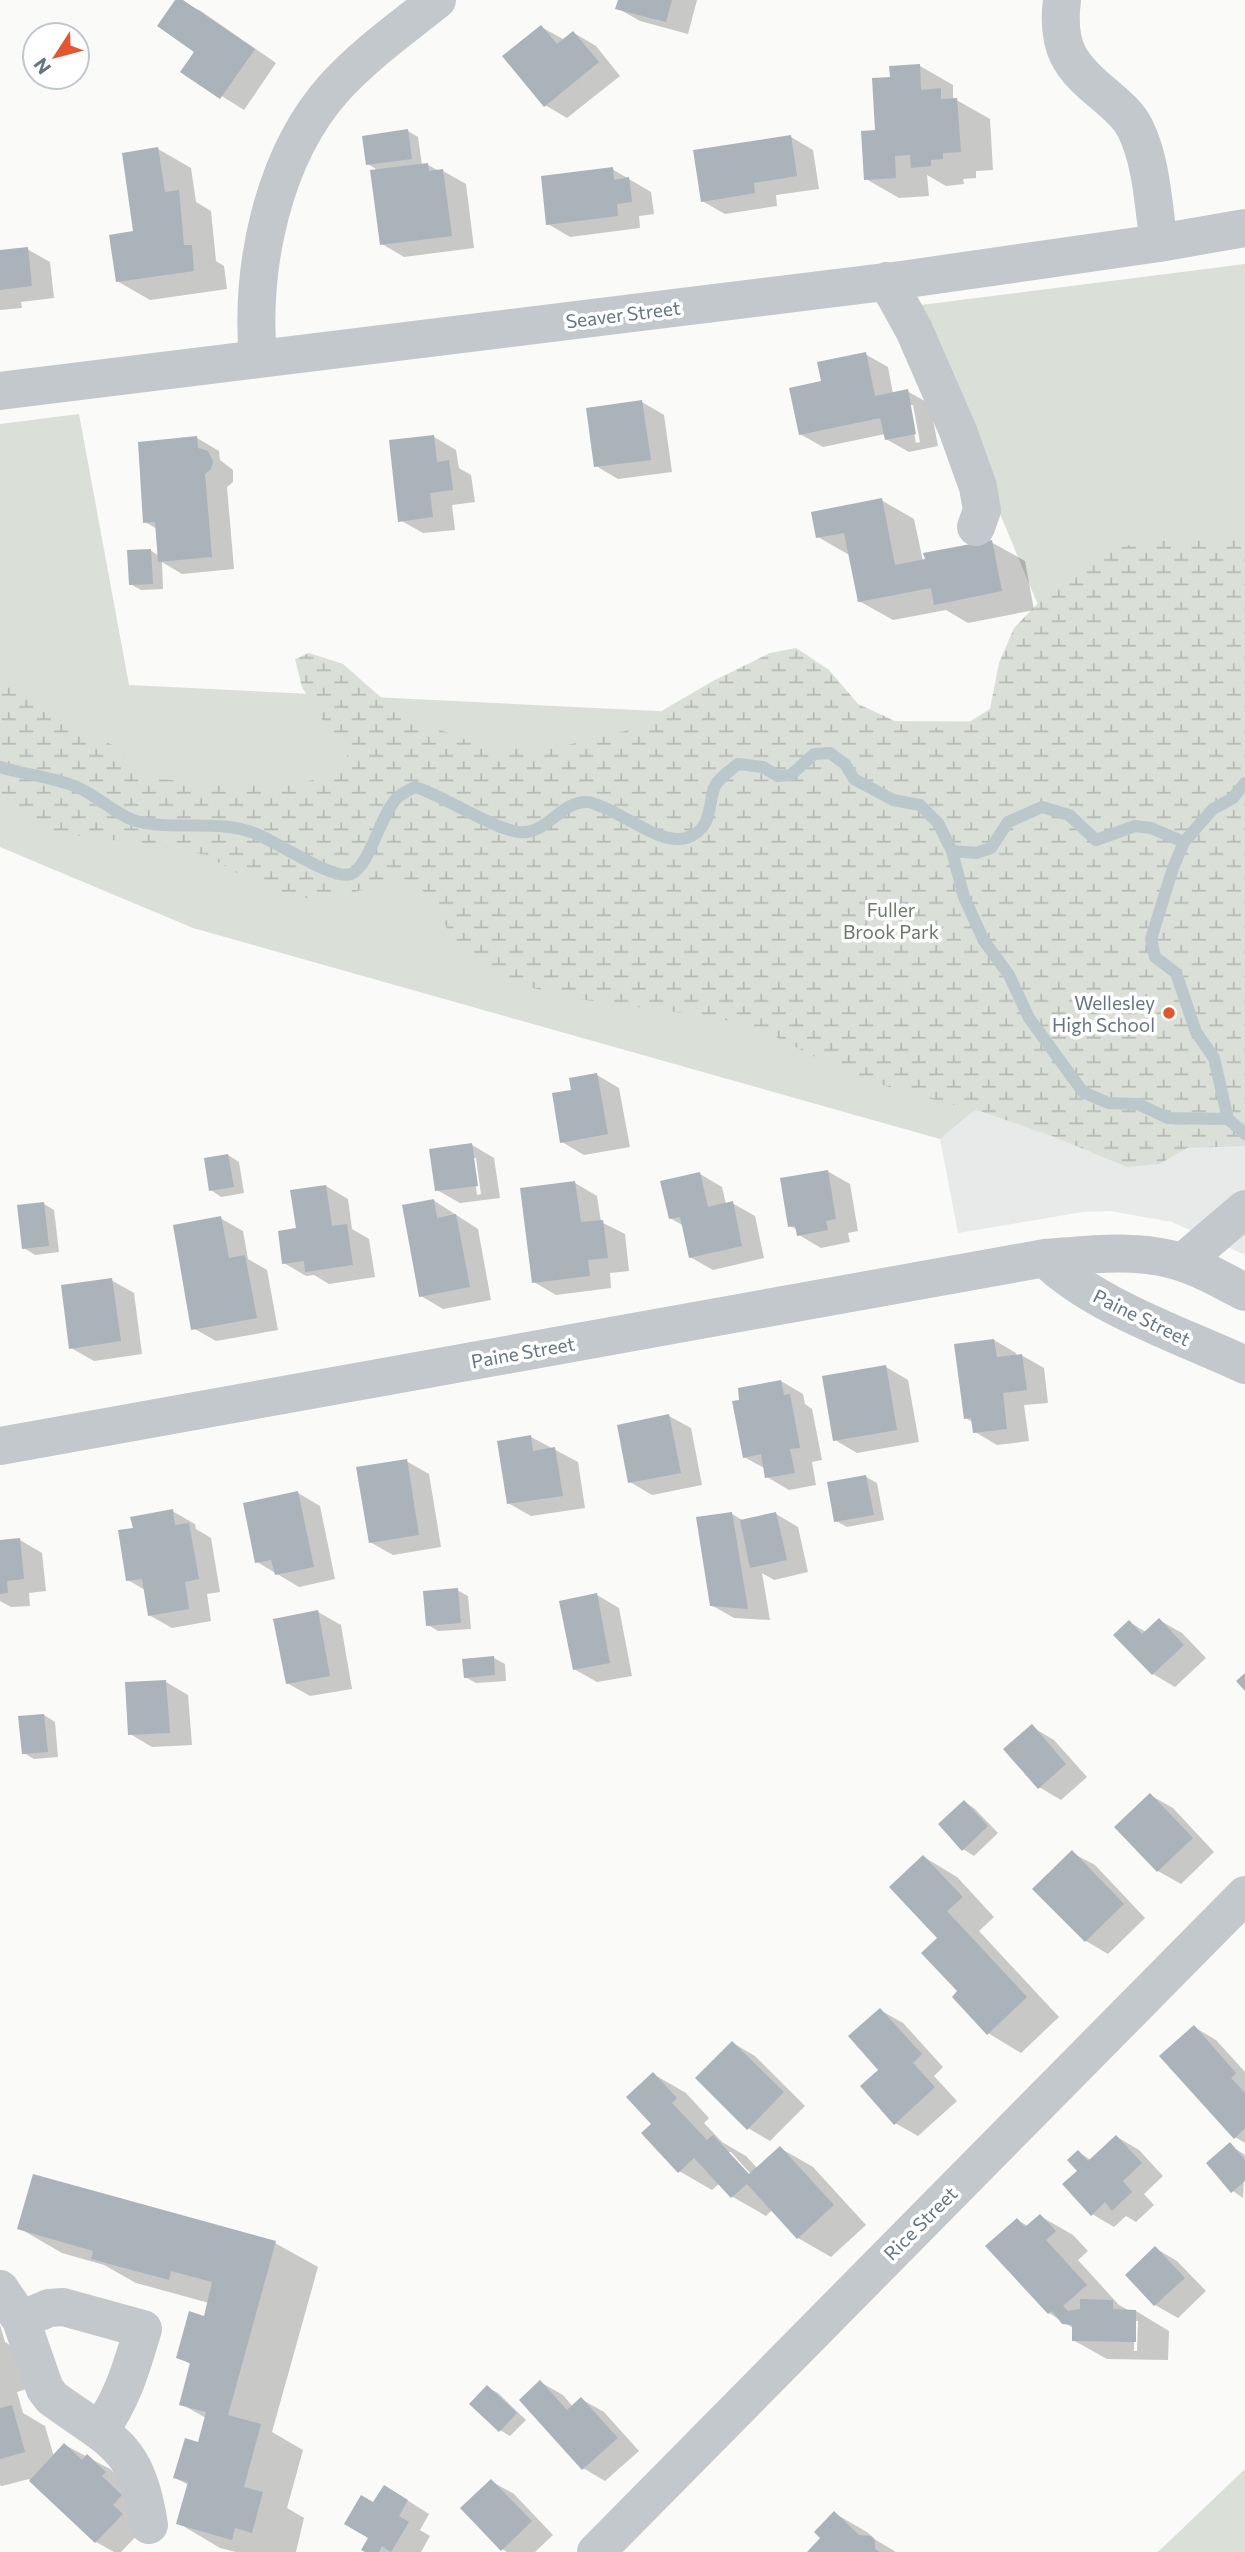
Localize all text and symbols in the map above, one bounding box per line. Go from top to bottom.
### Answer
north arrow [21,21,91,91]
text: N [28,54,55,79]
street label: Seaver Street [564,296,682,332]
park label: Fuller Brook Park [843,898,939,943]
place label: Wellesley High School [1052,991,1155,1036]
marker: Wellesley High School [1161,1005,1177,1021]
street label: Paine Street [1090,1284,1194,1350]
street label: Paine Street [469,1332,577,1372]
street label: Rice Street [879,2181,962,2264]

